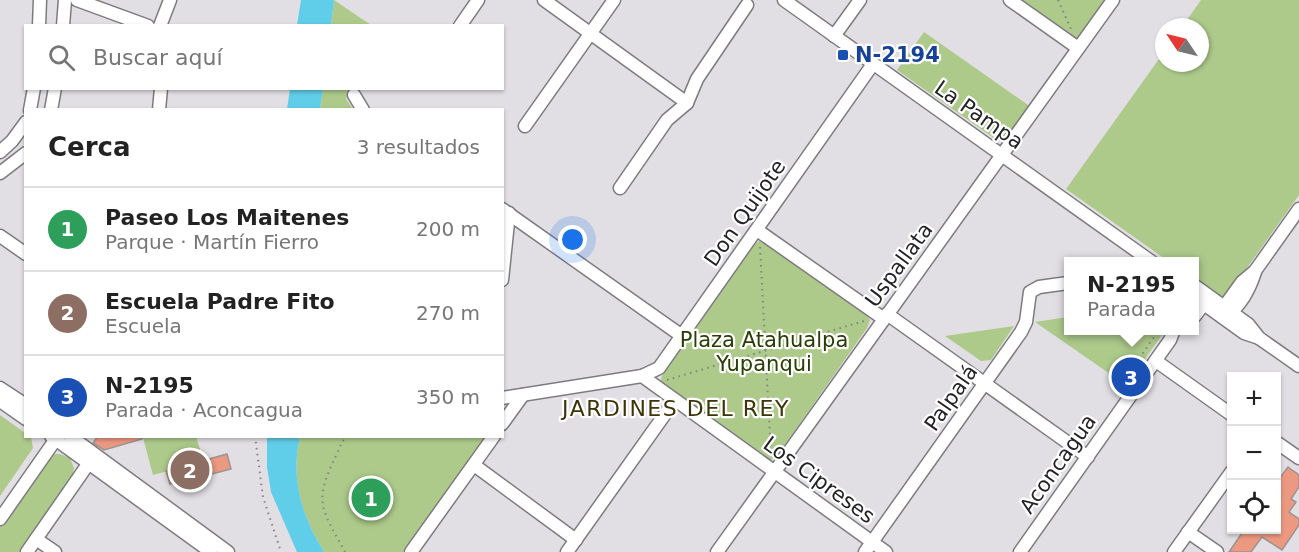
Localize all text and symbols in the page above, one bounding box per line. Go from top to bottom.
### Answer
north arrow [1155,18,1209,72]
search box [24,24,504,90]
icon: search [45,41,78,74]
place label: N-2194 [855,43,940,67]
text: Buscar aquí [93,45,223,70]
marker: N-2194 [836,48,850,62]
street label: La Pampa [930,76,1028,154]
text: Cerca [48,132,131,162]
text: 3 resultados [357,135,480,159]
street label: Don Quijote [699,155,791,271]
text: Paseo Los Maitenes [105,205,349,230]
text: 1 [61,217,74,241]
text: 200 m [416,217,480,241]
street label: Uspallata [860,218,938,312]
your location [558,225,587,254]
text: Parque · Martín Fierro [105,230,319,254]
popup [1064,257,1199,335]
text: N-2195 [1087,272,1176,297]
text: Escuela Padre Fito [105,289,335,314]
text: Parada [1087,297,1156,321]
text: 2 [61,301,74,325]
text: 270 m [416,301,480,325]
text: Escuela [105,314,182,338]
park label: Plaza Atahualpa Yupanqui [680,328,848,376]
pin: 3 [1112,354,1150,400]
street label: Palpalá [920,360,982,436]
map controls [1227,372,1281,534]
button: + [1227,372,1281,426]
text: N-2195 [105,373,194,398]
text: 3 [61,385,74,409]
text: 350 m [416,385,480,409]
district label: JARDINES DEL REY [560,396,790,421]
text: Parada · Aconcagua [105,398,303,422]
street label: Aconcagua [1015,410,1101,518]
button: − [1227,426,1281,480]
street label: Los Cipreses [759,432,879,528]
pin: 2 [170,448,210,492]
pin: 1 [352,476,391,520]
button: locate [1227,480,1281,534]

